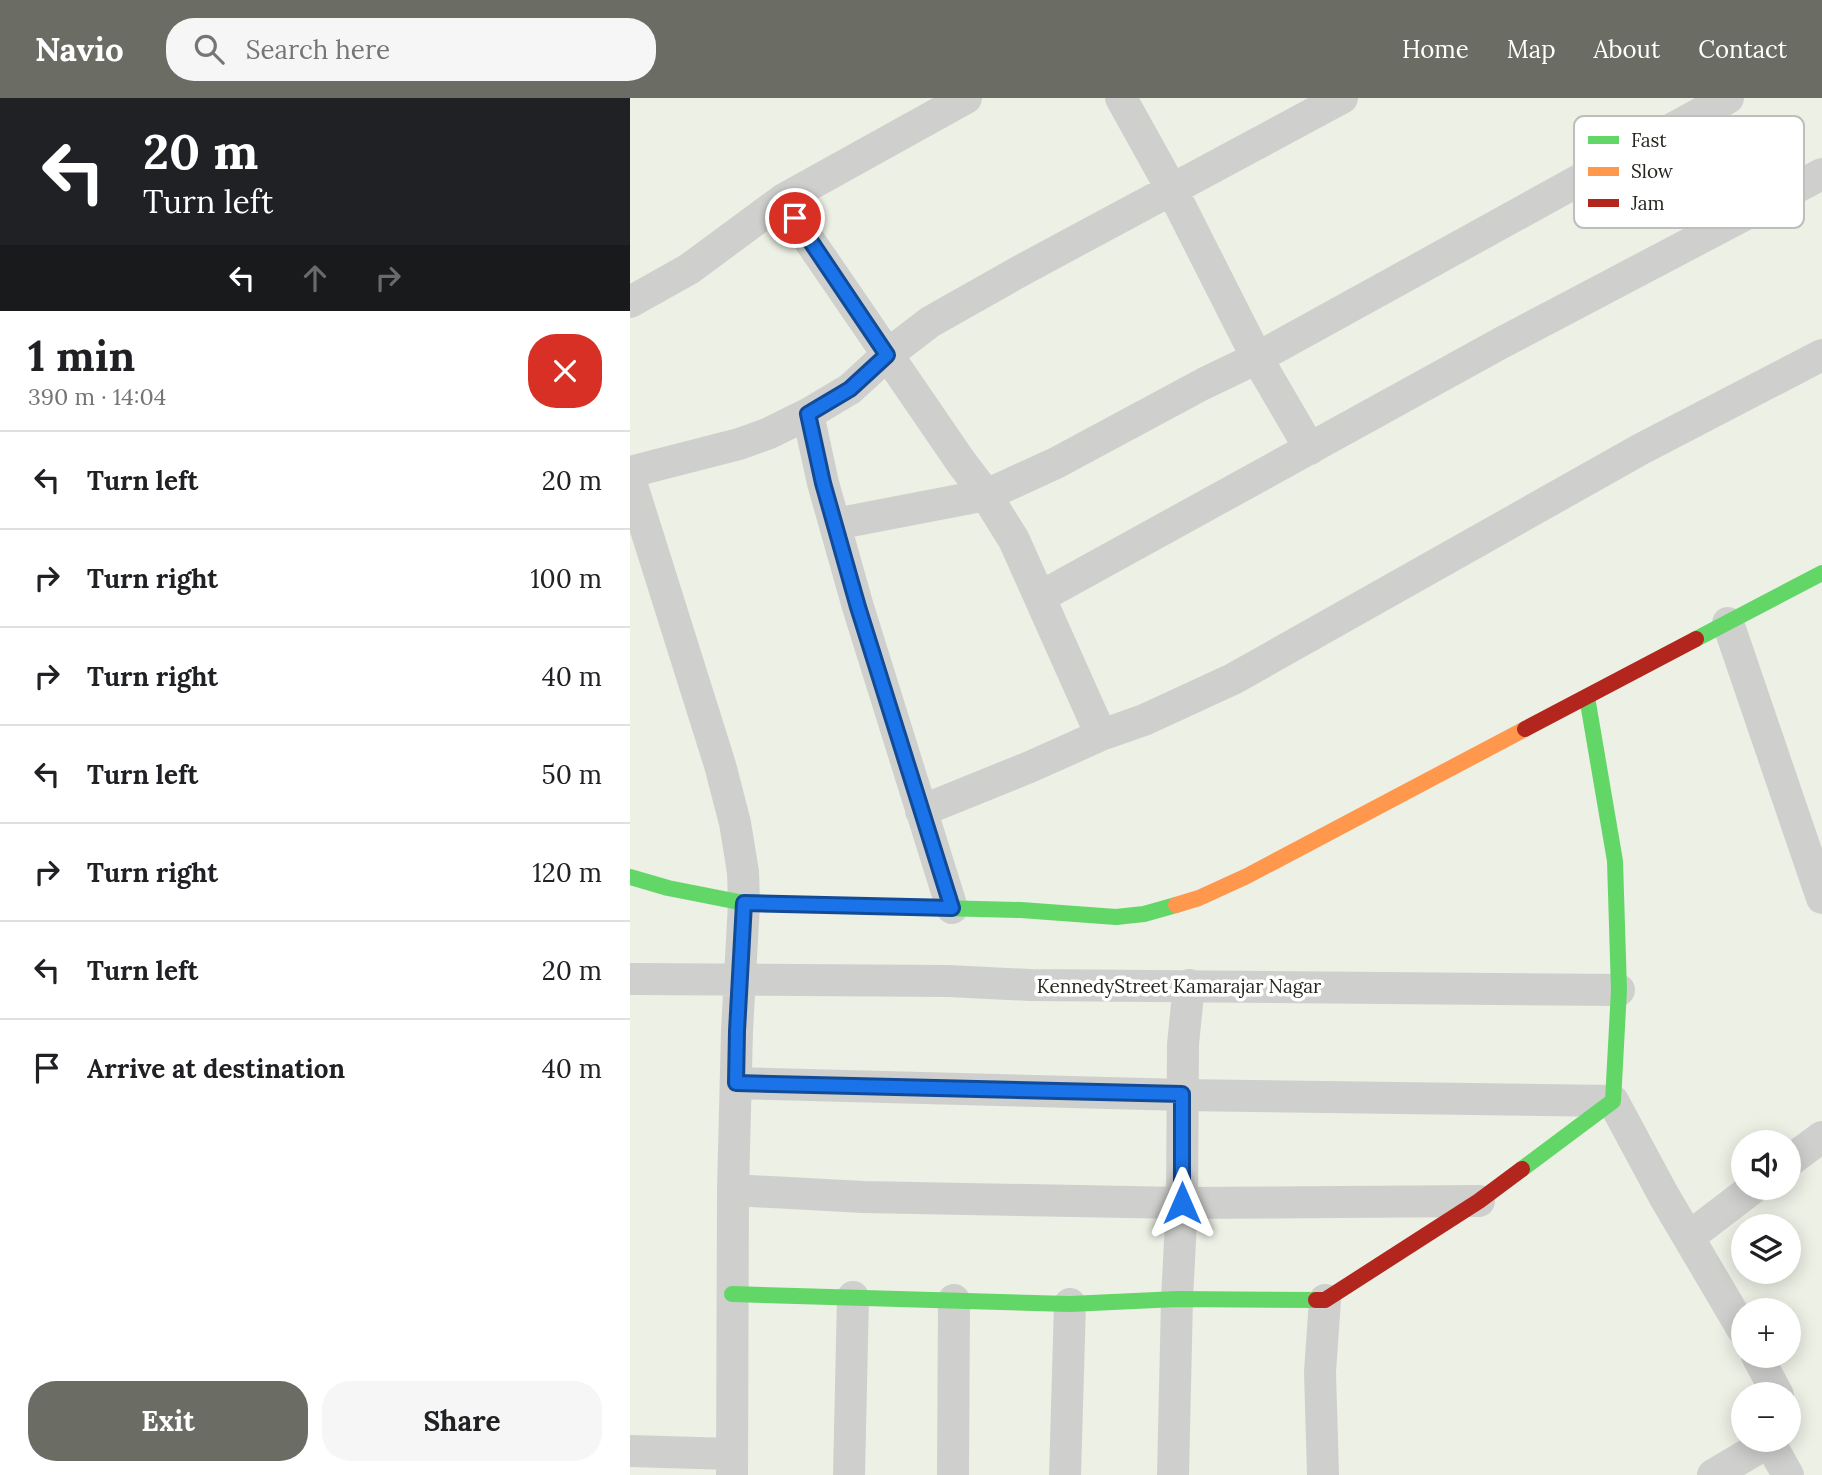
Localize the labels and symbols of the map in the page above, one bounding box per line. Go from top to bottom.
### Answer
legend [1574,116,1804,228]
text: Fast [1631,128,1667,152]
text: Slow [1631,159,1674,183]
pin [765,188,825,248]
text: Jam [1630,191,1665,215]
street label: KennedyStreet Kamarajar Nagar [1037,974,1322,998]
position arrow [1145,1166,1219,1240]

